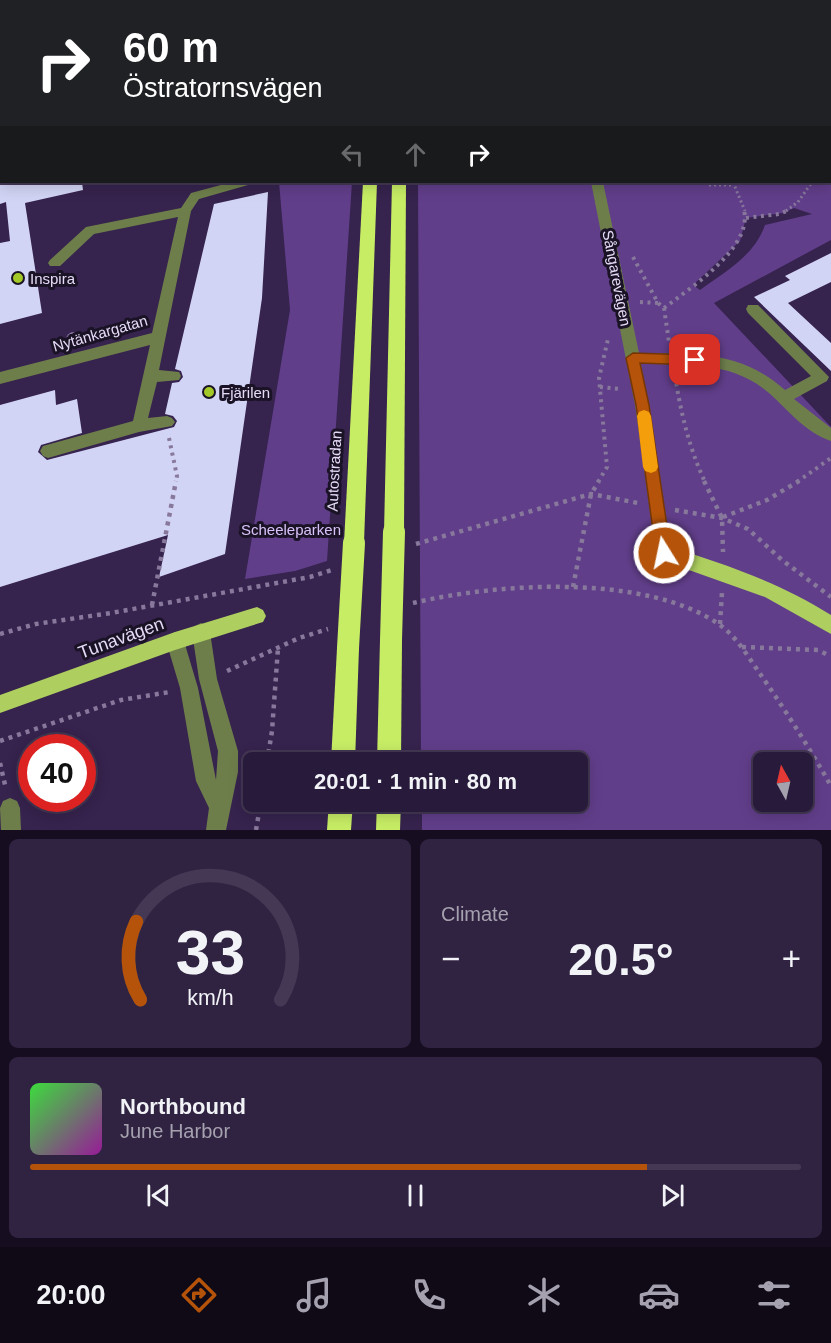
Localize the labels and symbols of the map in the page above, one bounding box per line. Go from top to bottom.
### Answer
street label: Sångarevägen [599,228,635,328]
place label: Inspira [30,270,76,287]
marker: Inspira [11,271,25,285]
street label: Nytänkargatan [51,311,149,355]
pin [669,334,720,385]
place label: Fjärilen [221,384,270,401]
marker: Fjärilen [202,385,216,399]
street label: Autostradan [323,430,345,512]
park label: Scheeleparken [241,521,341,538]
position arrow [632,521,696,585]
street label: Tunavägen [76,613,166,663]
speed limit sign: 40 [18,734,96,812]
north arrow [753,752,813,812]

